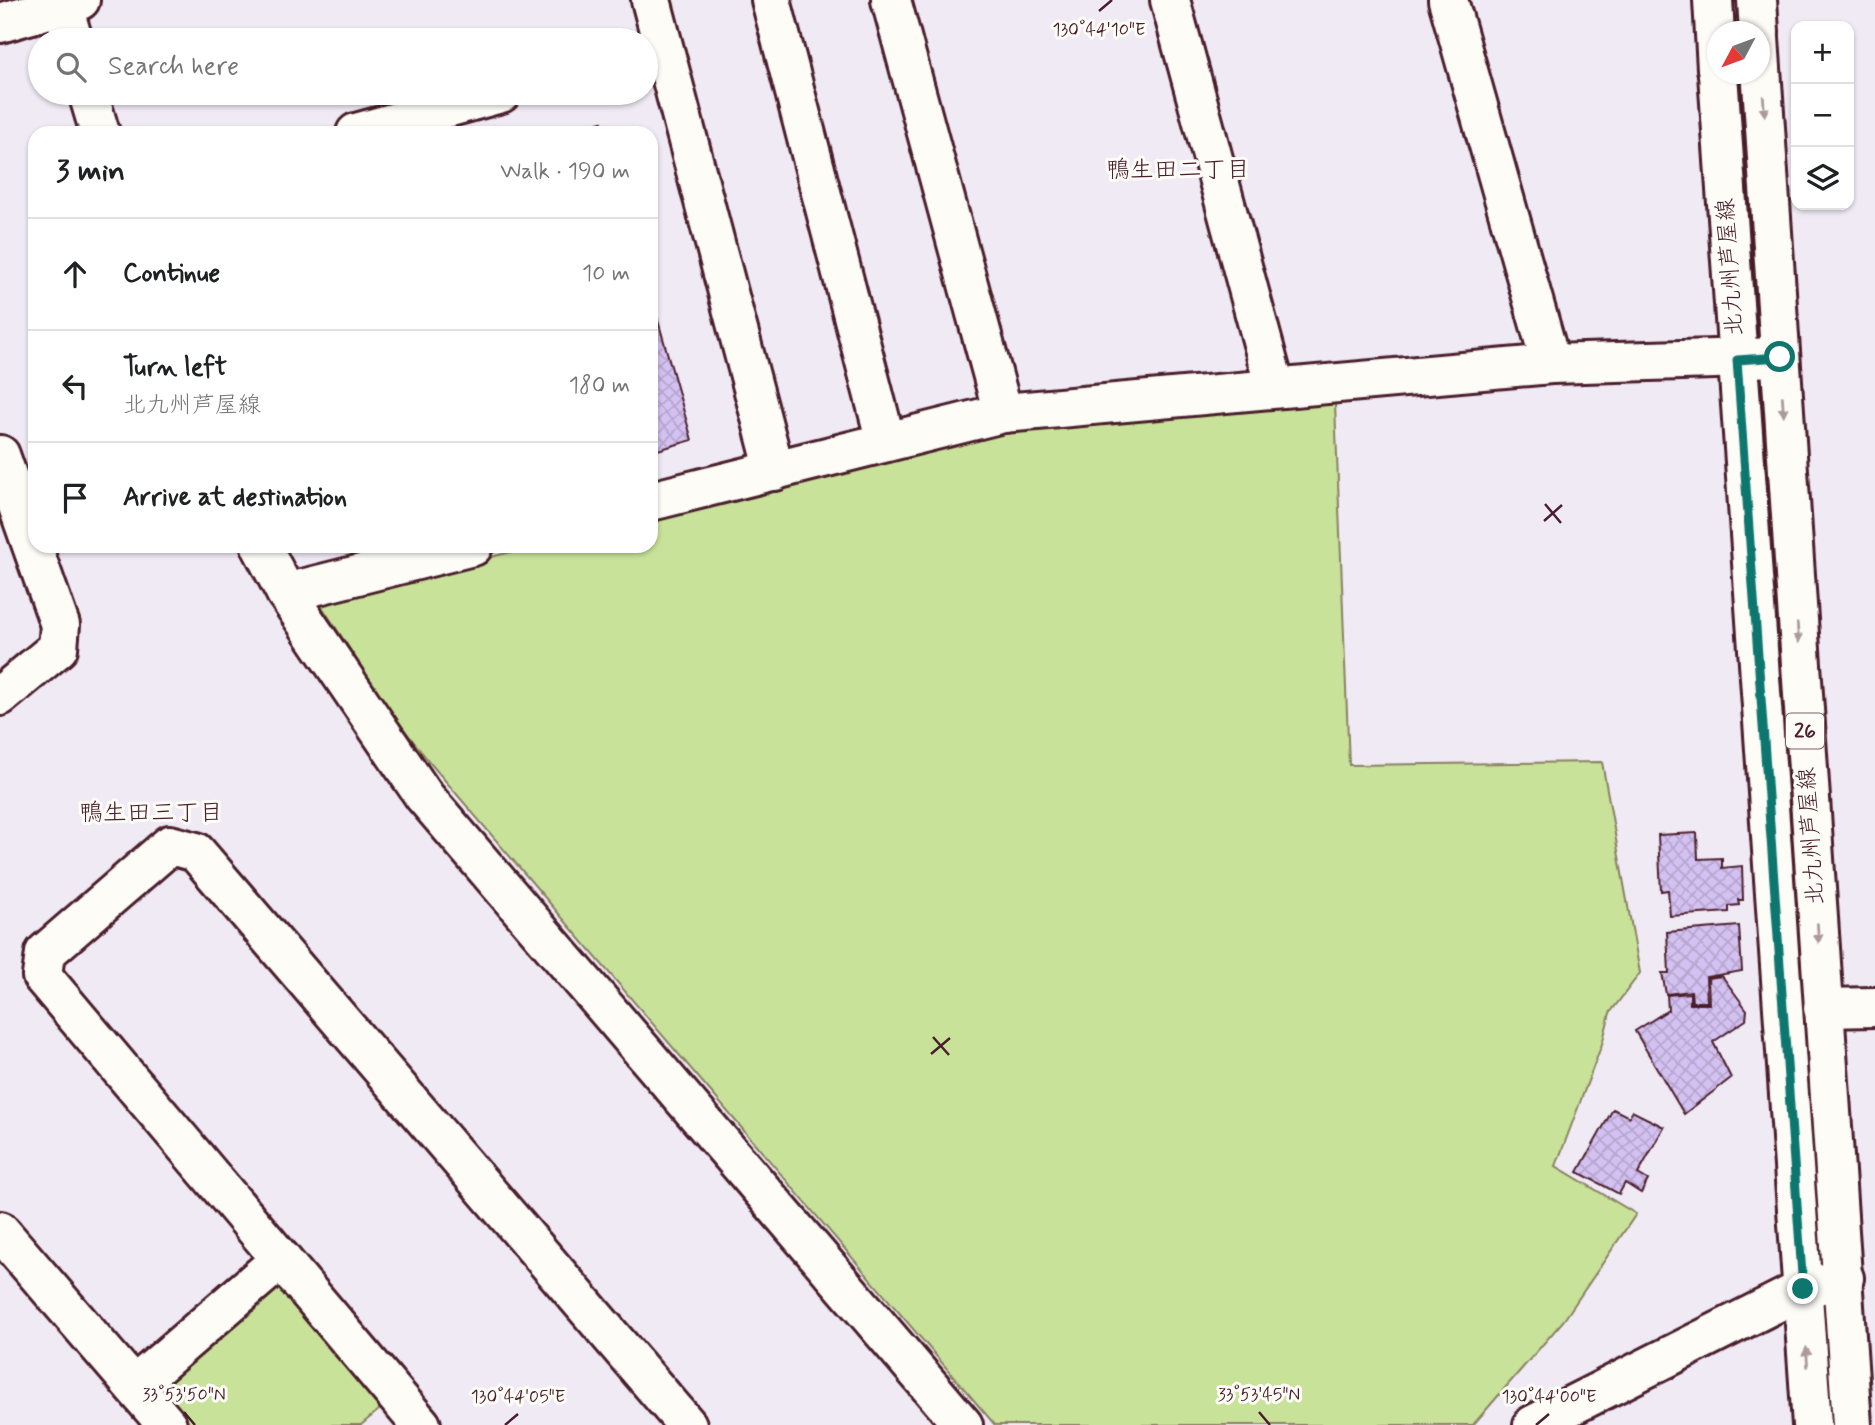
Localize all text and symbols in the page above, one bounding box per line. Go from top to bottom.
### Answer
text: 130°44'10"E [1052,18,1146,42]
north arrow [1707,21,1770,84]
map controls [1791,21,1854,210]
button: + [1791,21,1854,84]
search box [28,28,658,105]
icon: search [52,48,90,86]
text: Search here [108,50,239,84]
button: − [1791,84,1854,147]
one-way arrow [1759,95,1770,117]
button: layers [1791,147,1854,210]
text: 3 min [56,152,125,191]
district label: 鴨生田二丁目 [1106,155,1250,186]
text: Walk · 190 m [500,157,630,187]
street label: 北九州芦屋線 [1711,197,1751,337]
icon: ahead [56,255,94,293]
text: Continue [123,257,220,291]
text: 10 m [582,259,630,289]
route start [1764,341,1795,372]
text: Turn left [123,351,227,385]
icon: left [56,367,94,405]
text: 180 m [569,371,630,401]
text: 北九州芦屋線 [123,391,261,421]
one-way arrow [1778,395,1789,417]
icon: arrive [56,479,94,517]
text: Arrive at destination [123,481,347,515]
one-way arrow [1793,622,1804,644]
road number: 26 [1786,714,1824,748]
street label: 北九州芦屋線 [1792,766,1832,906]
district label: 鴨生田三丁目 [79,798,223,829]
one-way arrow [1813,923,1824,945]
route end [1787,1273,1818,1304]
one-way arrow [1802,1346,1813,1368]
text: 33°53'50"N [142,1383,226,1407]
text: 33°53'45"N [1218,1383,1300,1407]
text: 130°44'05"E [471,1385,565,1409]
text: 130°44'00"E [1501,1385,1597,1409]

